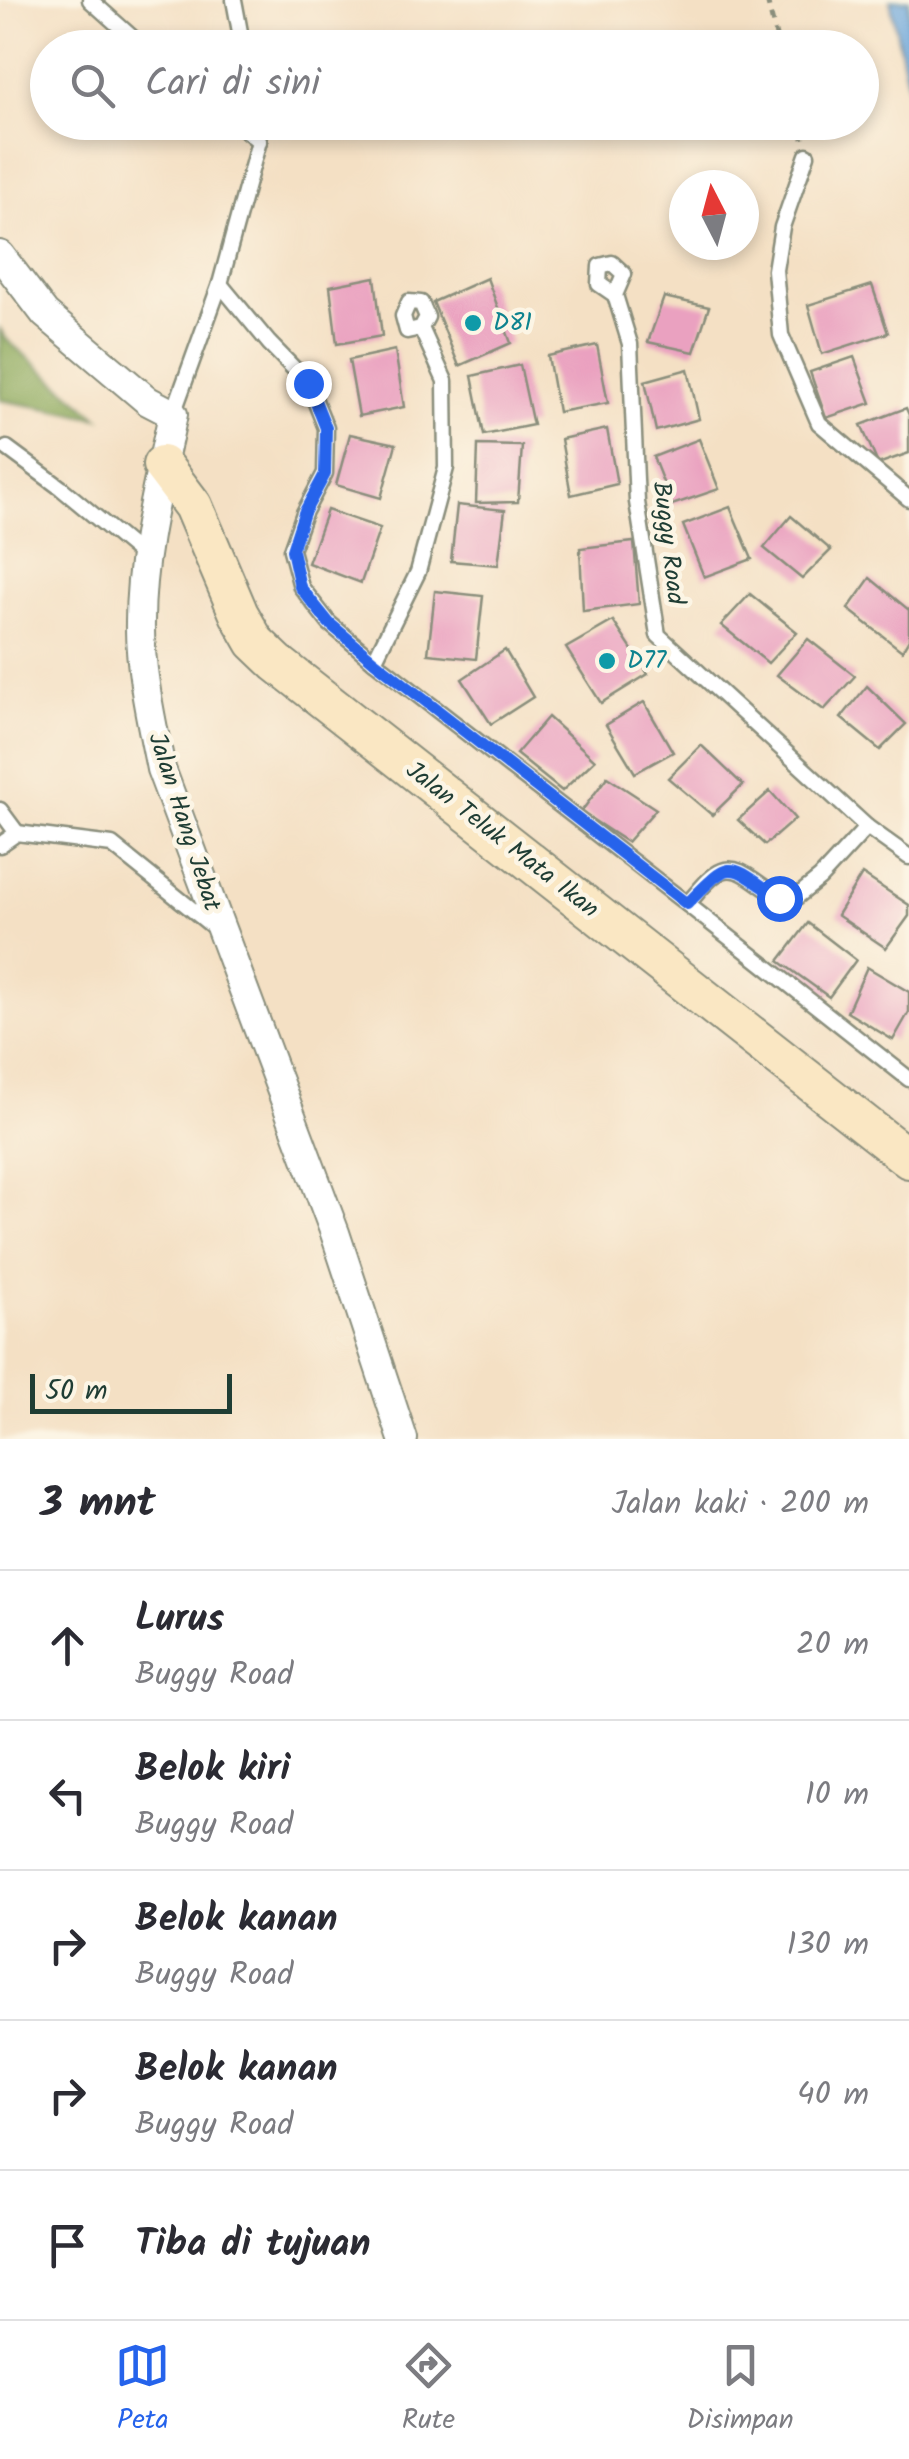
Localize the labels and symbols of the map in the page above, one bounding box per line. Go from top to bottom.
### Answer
north arrow [669,170,759,260]
place label: D81 [493,303,532,343]
marker: D81 [462,312,484,334]
route end [286,361,332,407]
street label: Buggy Road [641,479,696,608]
place label: D77 [627,641,668,681]
marker: D77 [596,650,618,672]
street label: Jalan Hang Jebat [136,727,232,917]
street label: Jalan Teluk Mata Ikan [396,751,608,929]
route start [757,876,803,922]
scale bar [30,1369,232,1414]

